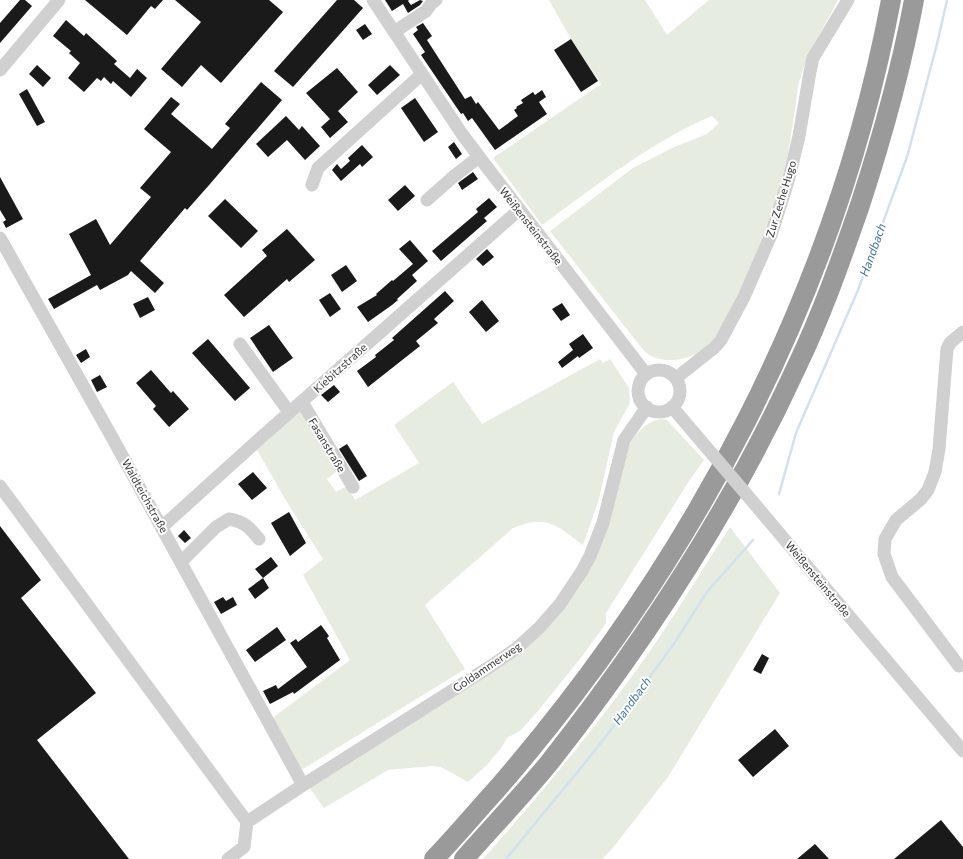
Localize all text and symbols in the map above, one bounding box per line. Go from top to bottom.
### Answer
street label: Zur Zeche Hugo [763,158,799,239]
street label: Weißensteinstraße [497,185,566,267]
water label: Handbach [856,221,888,278]
street label: Kiebitzstraße [310,340,369,395]
street label: Fasanstraße [306,415,349,474]
street label: Waldteichstraße [120,457,171,535]
street label: Weißensteinstraße [783,538,854,619]
street label: Goldammerweg [450,639,523,694]
water label: Handbach [609,674,653,727]

